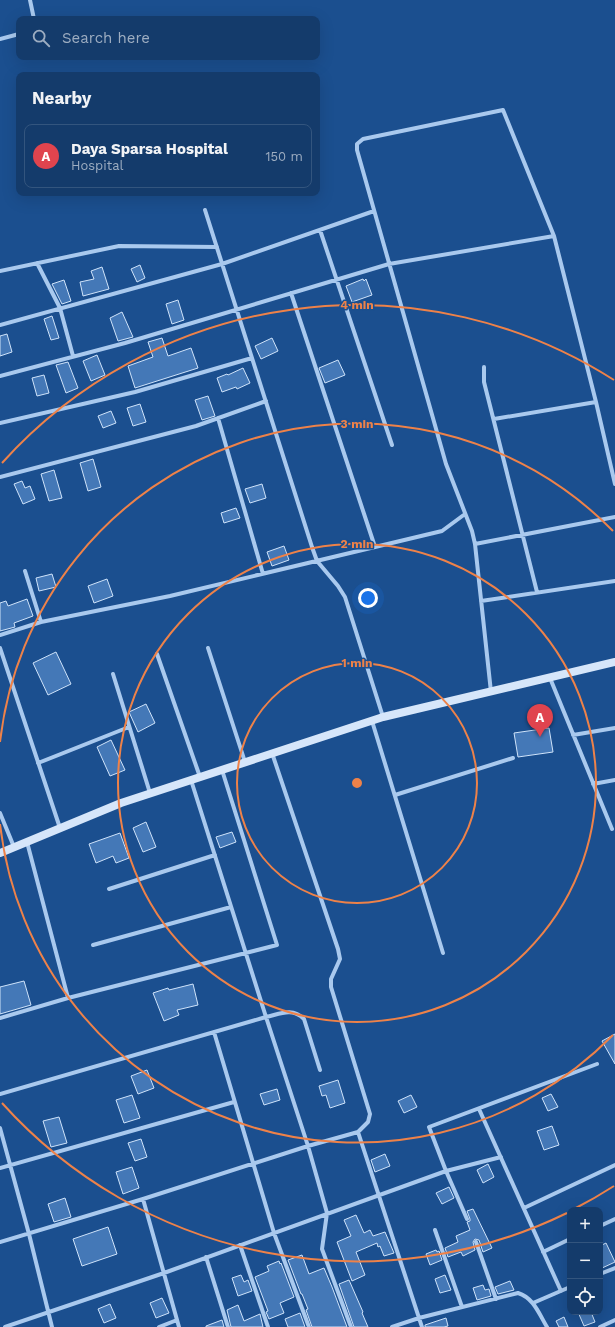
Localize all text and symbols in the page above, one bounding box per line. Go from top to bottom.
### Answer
search box [16,16,320,60]
icon: search [30,27,52,49]
text: Search here [62,29,150,47]
text: Nearby [32,88,91,108]
text: Daya Sparsa Hospital [71,140,228,158]
text: A [42,149,50,164]
text: 150 m [265,149,303,164]
text: Hospital [71,158,123,173]
text: 4 min [340,298,374,312]
text: 3 min [341,417,373,431]
text: 2 min [341,537,373,551]
your location [358,588,378,608]
text: 1 min [342,656,372,670]
pin: A [527,704,553,737]
centre of rings [350,776,364,790]
map controls [567,1207,603,1315]
button: + [567,1207,603,1243]
button: − [567,1243,603,1279]
button: locate [567,1279,603,1315]

